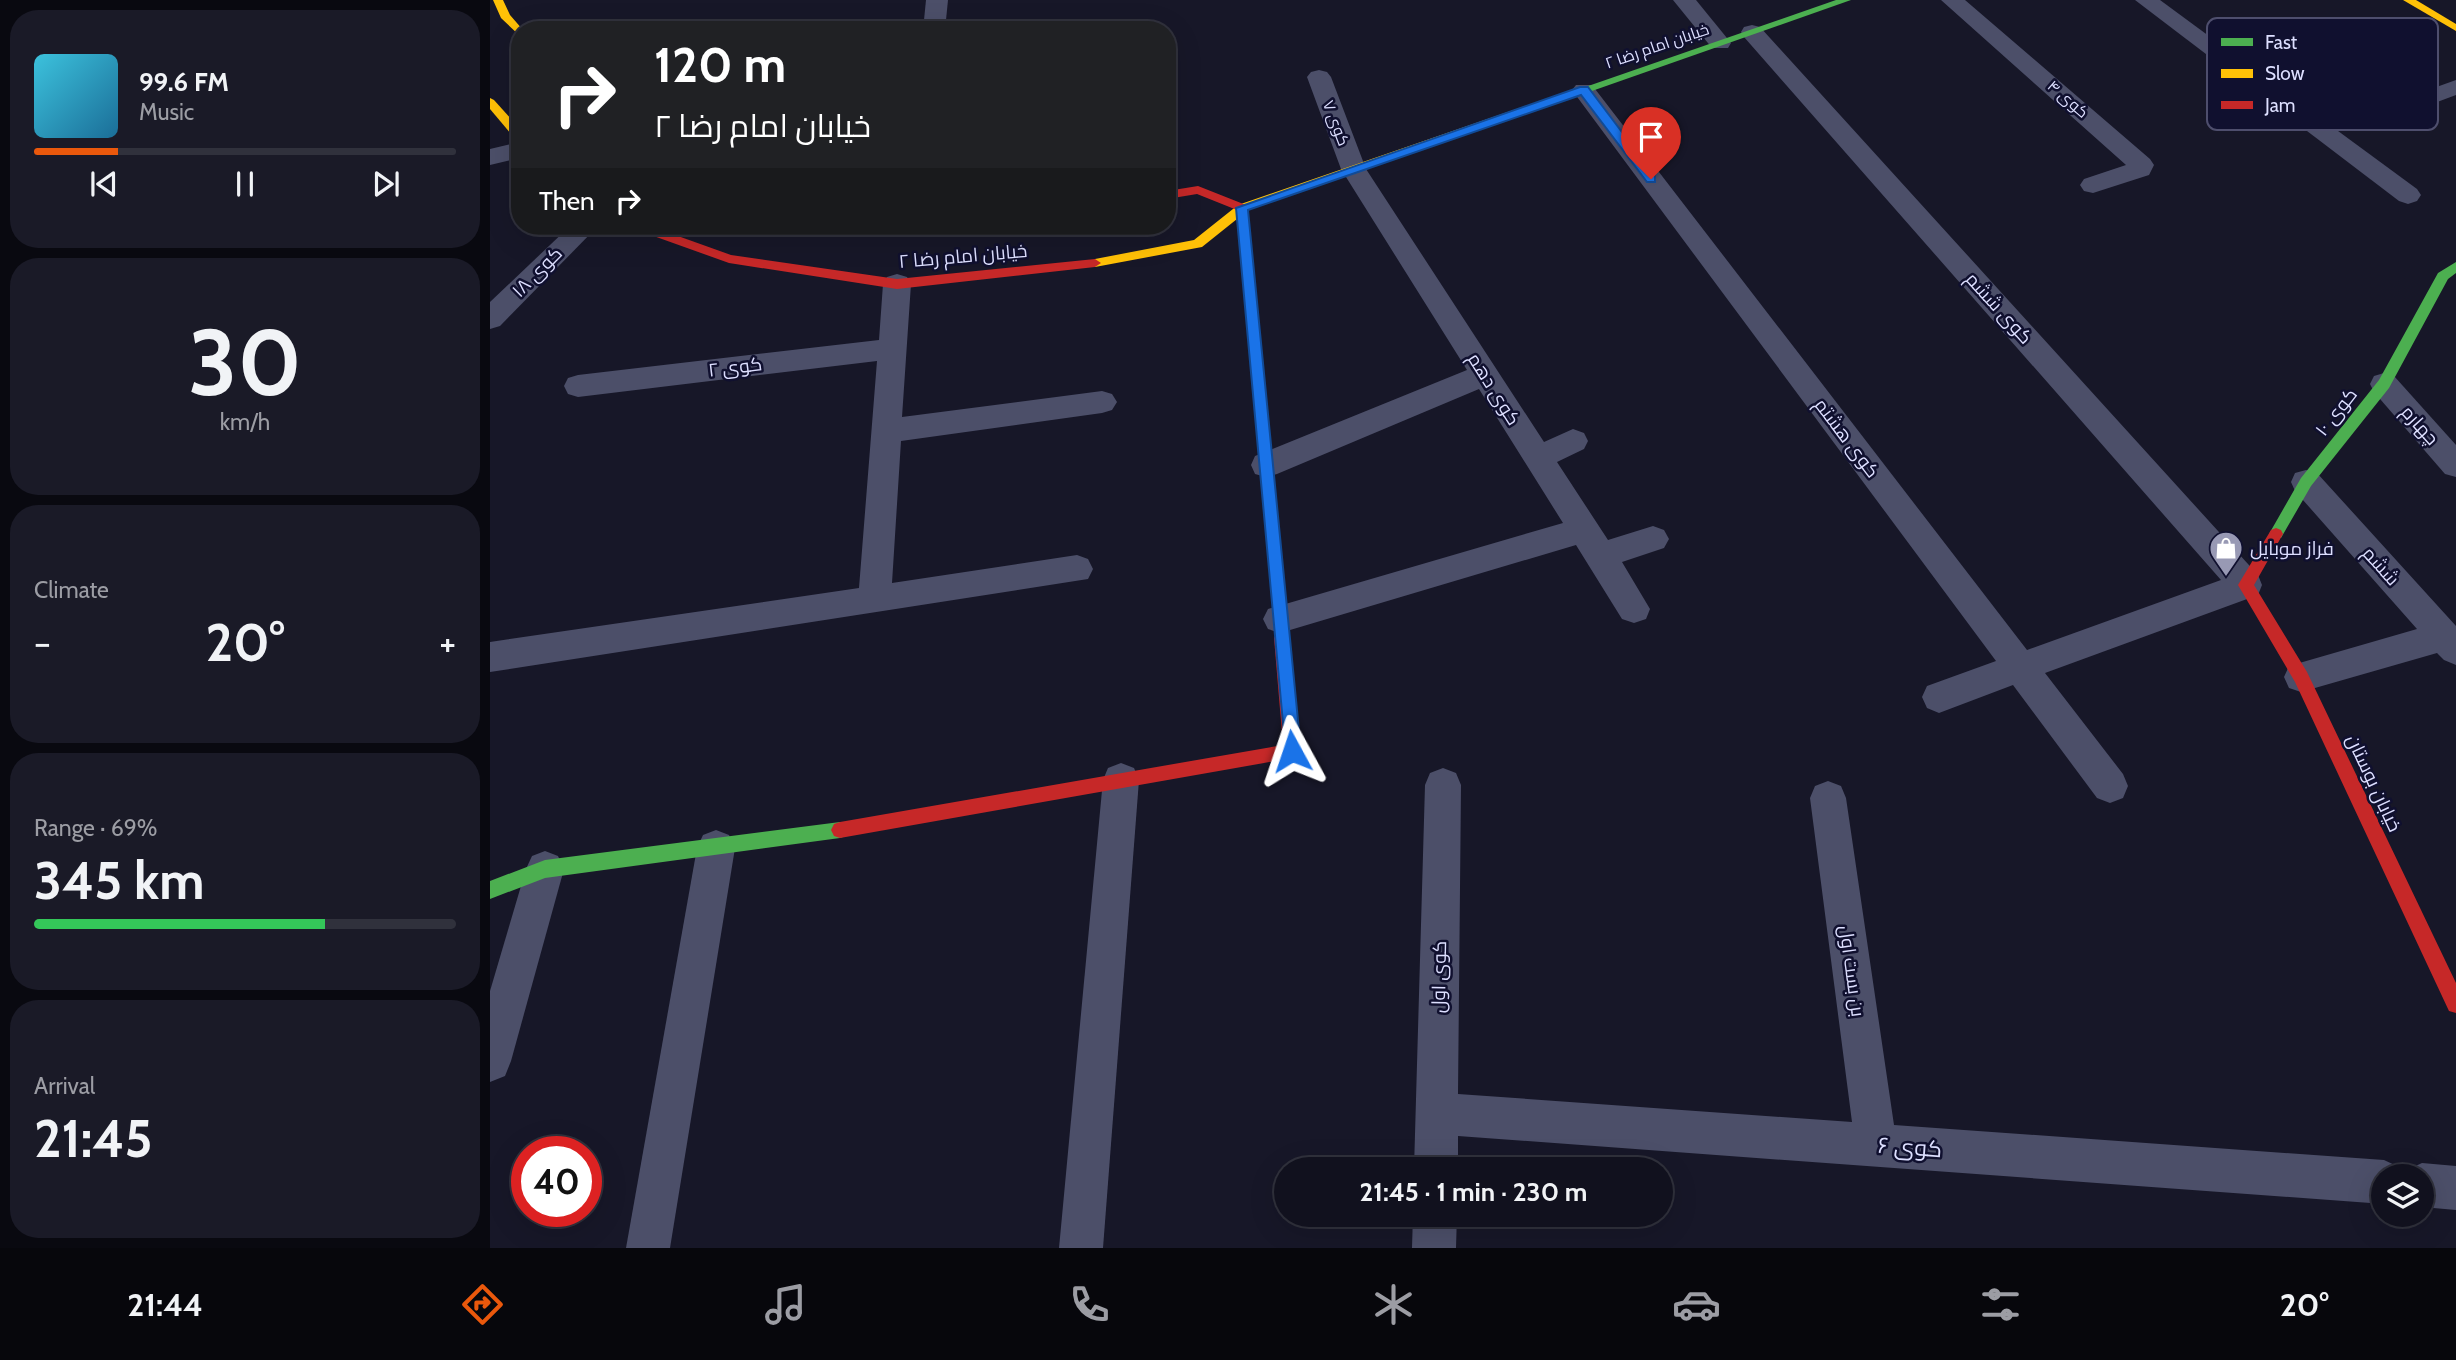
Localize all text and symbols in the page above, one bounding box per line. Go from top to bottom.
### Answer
legend [2207,18,2438,130]
street label: خیابان امام رضا ۲ [1603,19,1712,75]
text: Fast [2265,31,2298,54]
text: 120 m [654,35,786,94]
icon: right [539,49,630,140]
text: Slow [2265,62,2305,85]
text: 99.6 FM [139,66,229,98]
street label: کوی ۴ [2043,76,2092,123]
text: Jam [2264,94,2295,117]
text: Music [139,98,194,126]
street label: کوی ۷ [1318,98,1353,149]
text: خیابان امام رضا ۲ [654,106,871,145]
pin [1621,107,1681,179]
icon: arrive [1632,118,1670,156]
icon: previous [85,165,123,203]
icon: pause [226,165,264,203]
icon: next [367,165,405,203]
icon: right [609,182,647,220]
text: Then [539,185,595,217]
street label: خیابان امام رضا ۲ [898,239,1028,275]
street label: کوی ۱۸ [507,242,567,302]
street label: کوی ششم [1959,267,2037,350]
text: 30 [188,307,302,418]
street label: کوی دهم [1461,349,1525,430]
street label: کوی ۲ [707,352,763,382]
street label: کوی ۱۰ [2310,383,2362,441]
street label: کوی هشتم [1808,394,1884,484]
street label: چهارم [2395,400,2444,451]
text: km/h [220,408,270,436]
shop icon: فراز موبایل [2207,529,2245,578]
place label: فراز موبایل [2250,537,2334,560]
street label: ششم [2356,542,2404,592]
text: Climate [34,576,109,604]
text: 20° [205,611,285,674]
text: − [34,619,51,666]
text: + [439,619,456,666]
position arrow [1255,714,1329,788]
street label: خیابان بوستان [2341,731,2407,835]
text: Range · 69% [34,814,158,842]
text: 345 km [34,849,204,912]
street label: بن بست اول [1834,924,1870,1018]
street label: کوی اول [1427,941,1451,1013]
text: Arrival [34,1072,95,1100]
text: 21:45 [34,1107,152,1170]
street label: کوی ۶ [1877,1131,1943,1163]
speed limit sign: 40 [511,1136,602,1227]
map controls [2371,1164,2434,1227]
button: layers [2371,1164,2434,1227]
text: 21:45 · 1 min · 230 m [1360,1176,1587,1208]
icon: directions [458,1280,507,1329]
icon: music [761,1280,810,1329]
icon: phone [1065,1280,1114,1329]
icon: climate [1369,1280,1418,1329]
icon: car [1672,1280,1721,1329]
icon: filters [1976,1280,2025,1329]
text: 21:44 [127,1285,203,1324]
text: 20° [2280,1285,2329,1324]

